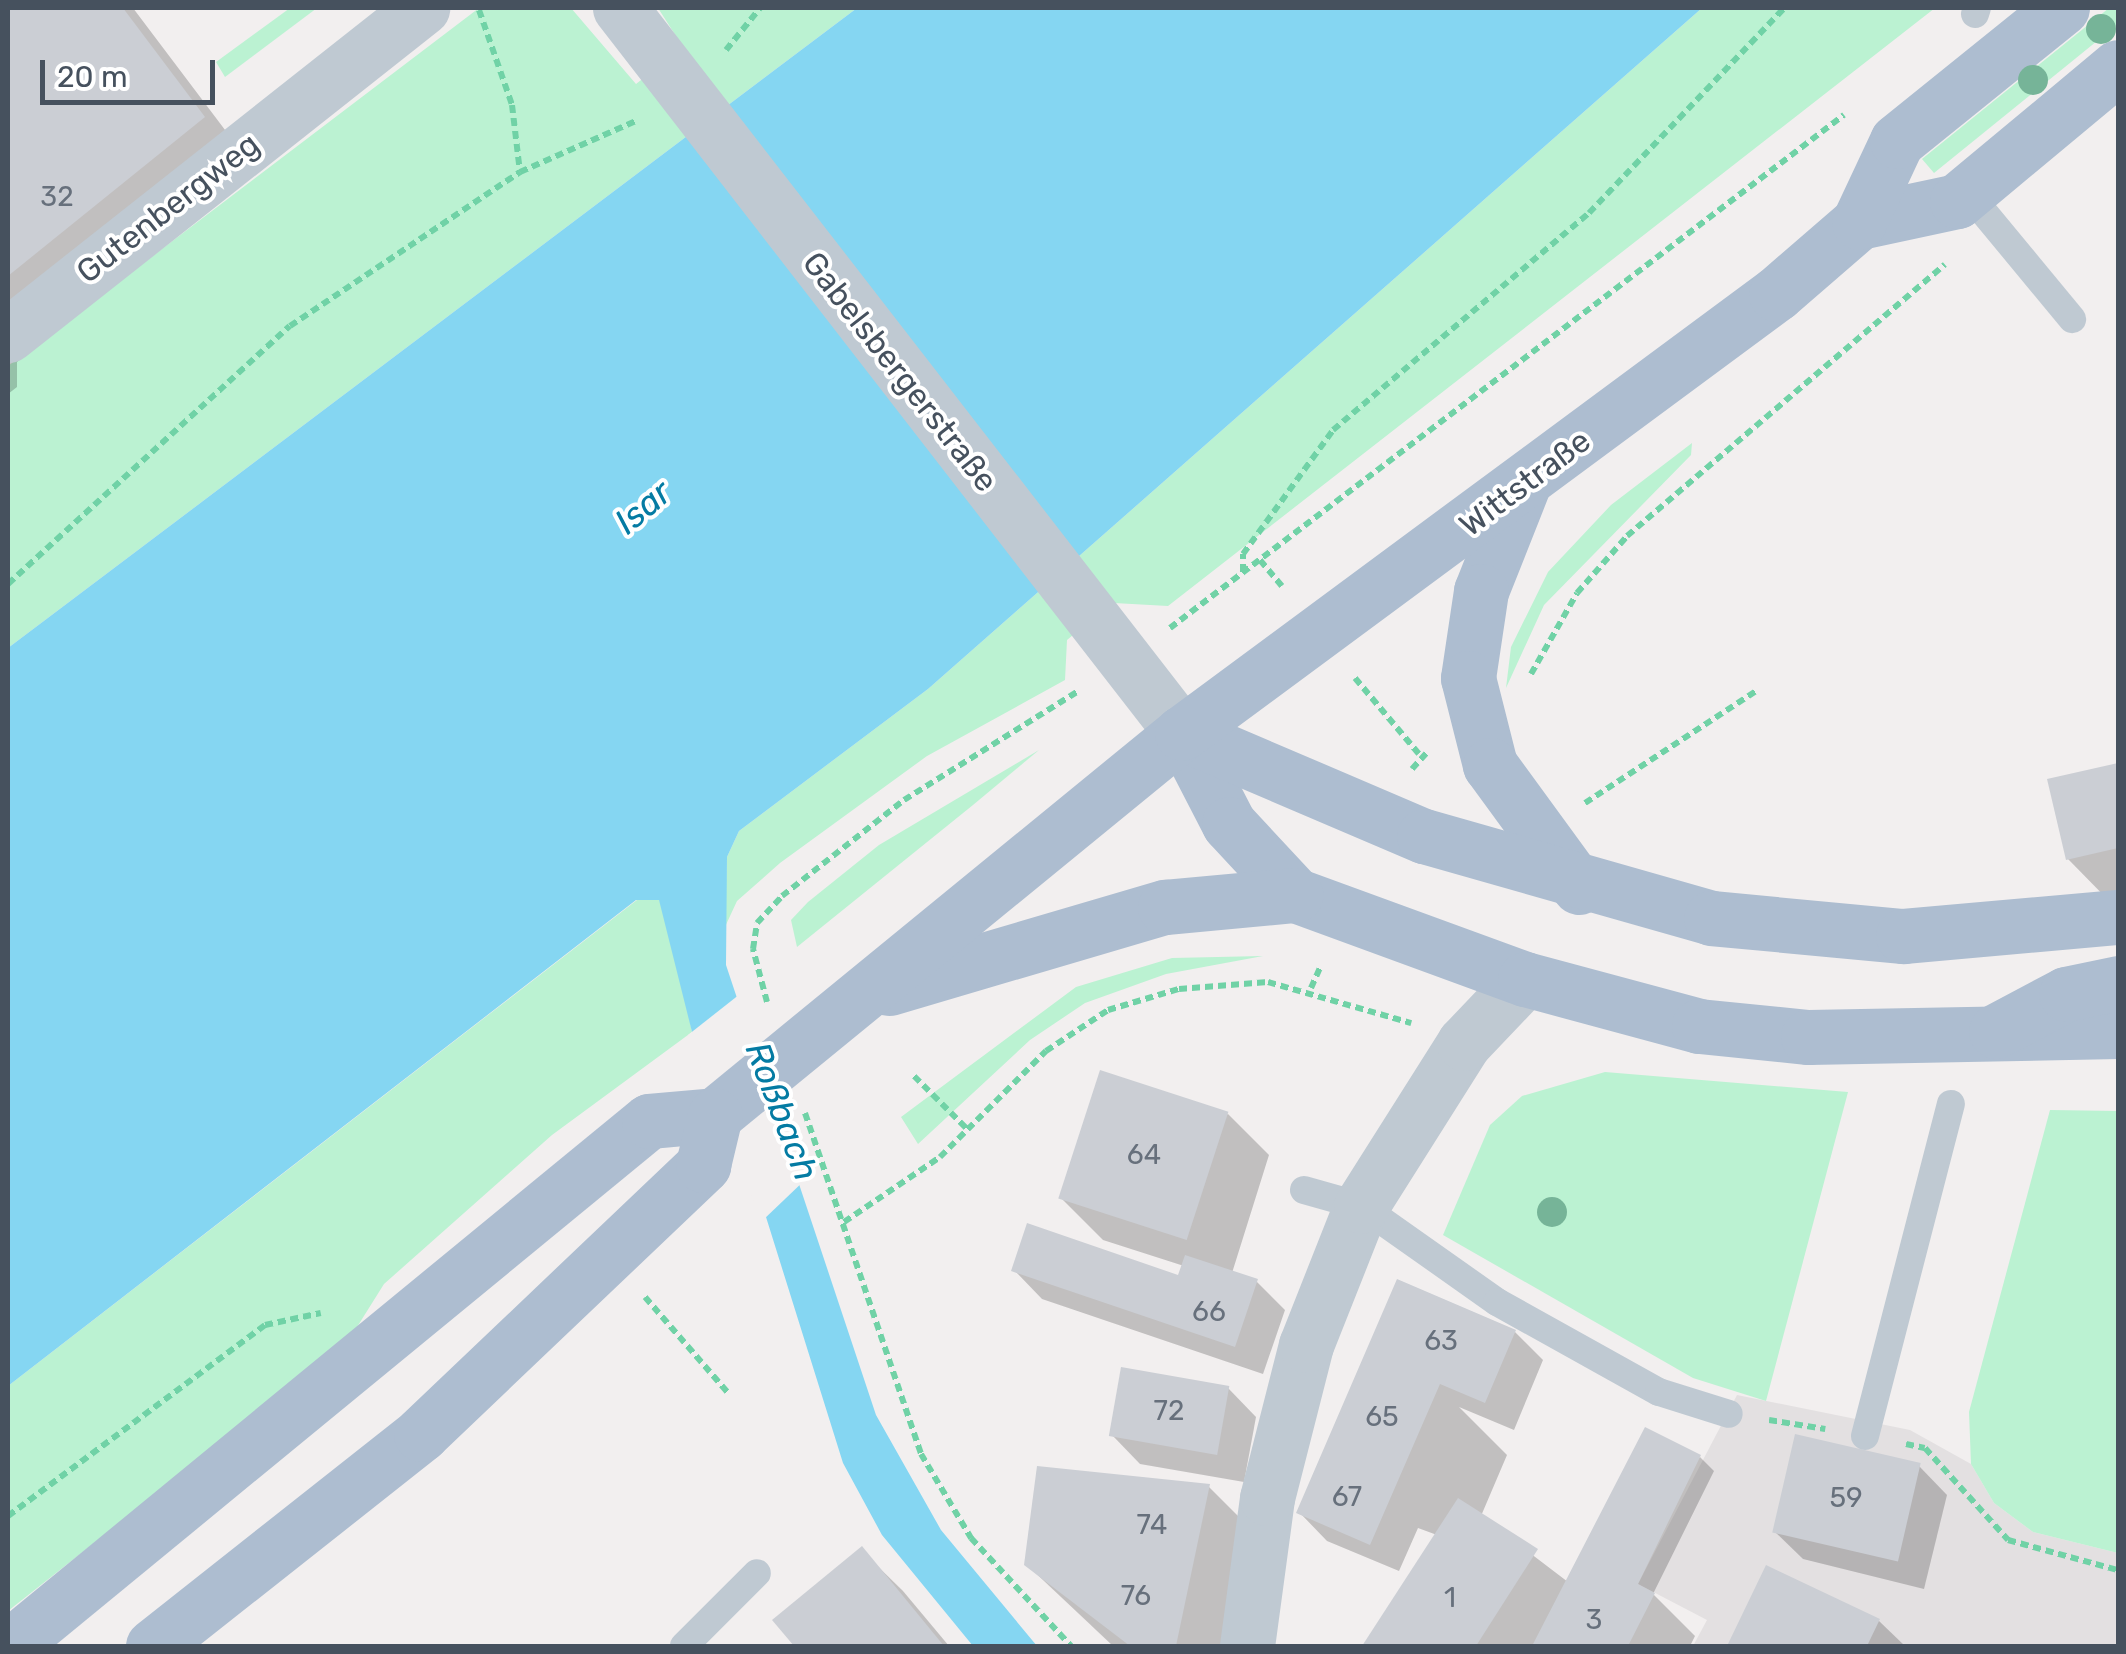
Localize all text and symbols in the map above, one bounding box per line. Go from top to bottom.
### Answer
scale bar [45,40,220,102]
text: 20 m [57,59,128,95]
street label: Gutenbergweg [69,125,267,291]
house number: 32 [40,180,74,214]
street label: Gabelsbergerstraße [794,244,1006,500]
street label: Wittstraße [1452,421,1598,545]
water label: Isar [606,471,680,543]
water label: Roßbach [736,1036,828,1186]
house number: 64 [1127,1138,1161,1172]
house number: 66 [1192,1295,1226,1329]
house number: 63 [1424,1324,1458,1358]
house number: 72 [1154,1394,1184,1428]
house number: 65 [1365,1400,1399,1434]
house number: 67 [1332,1480,1362,1514]
house number: 59 [1829,1481,1863,1515]
house number: 74 [1137,1508,1167,1542]
house number: 76 [1121,1579,1151,1613]
house number: 1 [1444,1581,1456,1615]
house number: 3 [1586,1603,1602,1637]

